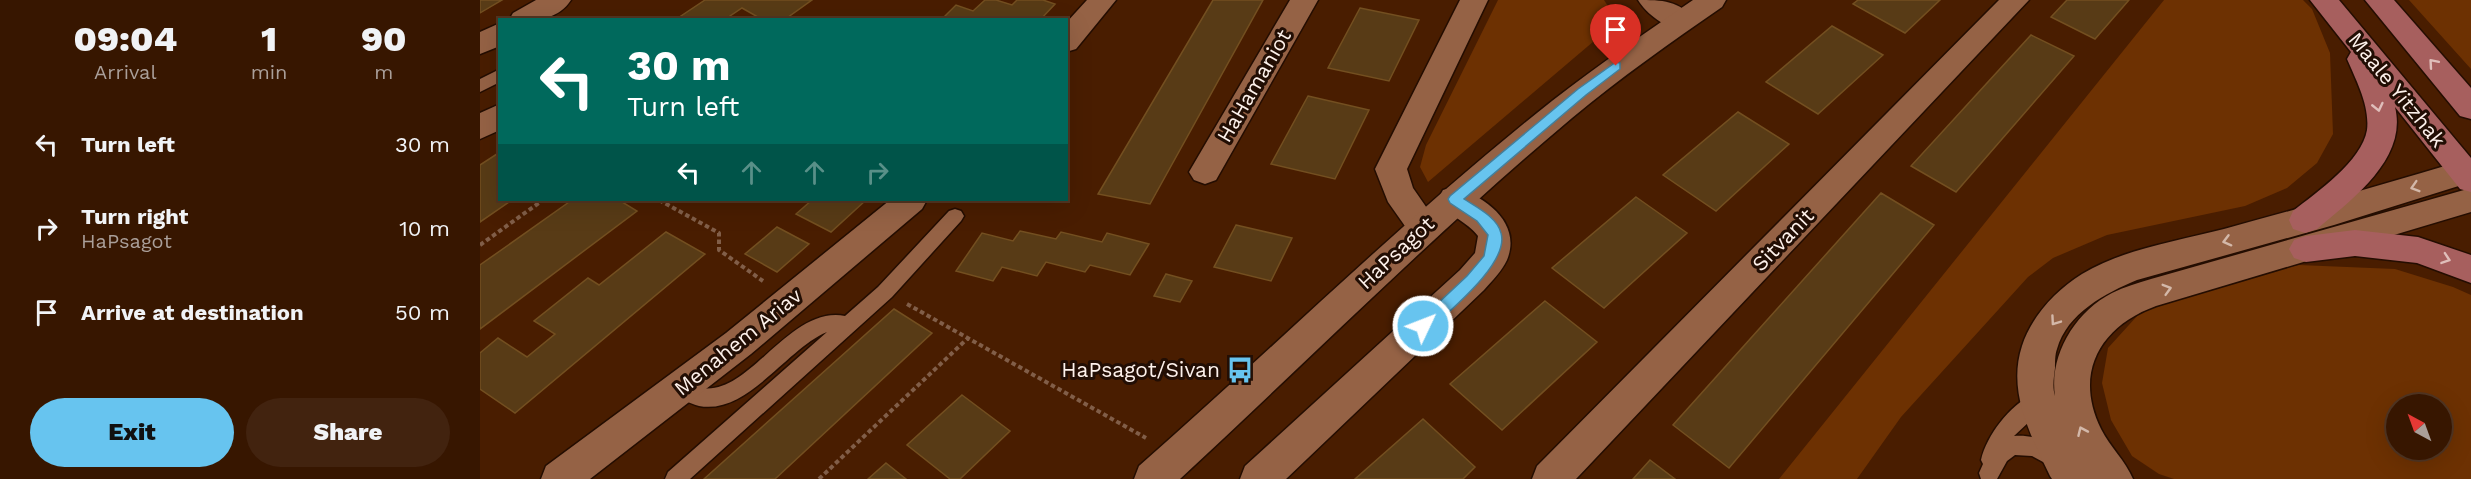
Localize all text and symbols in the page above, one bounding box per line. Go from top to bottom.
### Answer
pin [1590,4,1641,66]
icon: arrive [1599,13,1632,46]
text: 09:04 [73,18,177,60]
text: 1 [261,18,277,60]
text: 90 [361,18,407,60]
street label: HaHamaniot [1211,25,1296,147]
street label: Maale Yitzhak [2343,27,2451,152]
text: 30 m [627,41,731,90]
icon: left [528,42,606,120]
one-way arrow [2429,59,2440,70]
text: Arrival [94,60,157,84]
text: min [251,60,287,84]
text: m [374,60,393,84]
text: Turn left [627,91,739,123]
one-way arrow [2371,101,2384,111]
icon: left [30,128,63,161]
text: Turn left [81,132,175,157]
text: 30 m [395,132,450,157]
icon: left [672,156,705,189]
icon: ahead [735,156,768,189]
icon: ahead [798,156,831,189]
icon: right [861,156,894,189]
one-way arrow [2410,180,2421,192]
street label: Sitvanit [1747,203,1819,276]
text: Turn right [81,204,188,229]
street label: HaPsagot [1352,211,1439,294]
icon: right [30,212,63,245]
text: 10 m [399,216,450,241]
text: HaPsagot [81,229,172,253]
one-way arrow [2222,234,2233,246]
one-way arrow [2440,252,2451,265]
street label: Menahem Ariav [669,283,806,401]
one-way arrow [2162,283,2172,296]
position arrow [1391,294,1455,358]
icon: arrive [30,296,63,329]
text: Arrive at destination [81,300,304,325]
text: 50 m [395,300,450,325]
one-way arrow [2051,314,2062,325]
bus stop icon: HaPsagot/Sivan [1225,355,1255,385]
place label: HaPsagot/Sivan [1061,357,1220,382]
north arrow [2386,394,2452,460]
map controls [2386,394,2452,460]
button: Exit [30,398,234,467]
button: Share [246,398,450,467]
one-way arrow [2078,426,2090,437]

